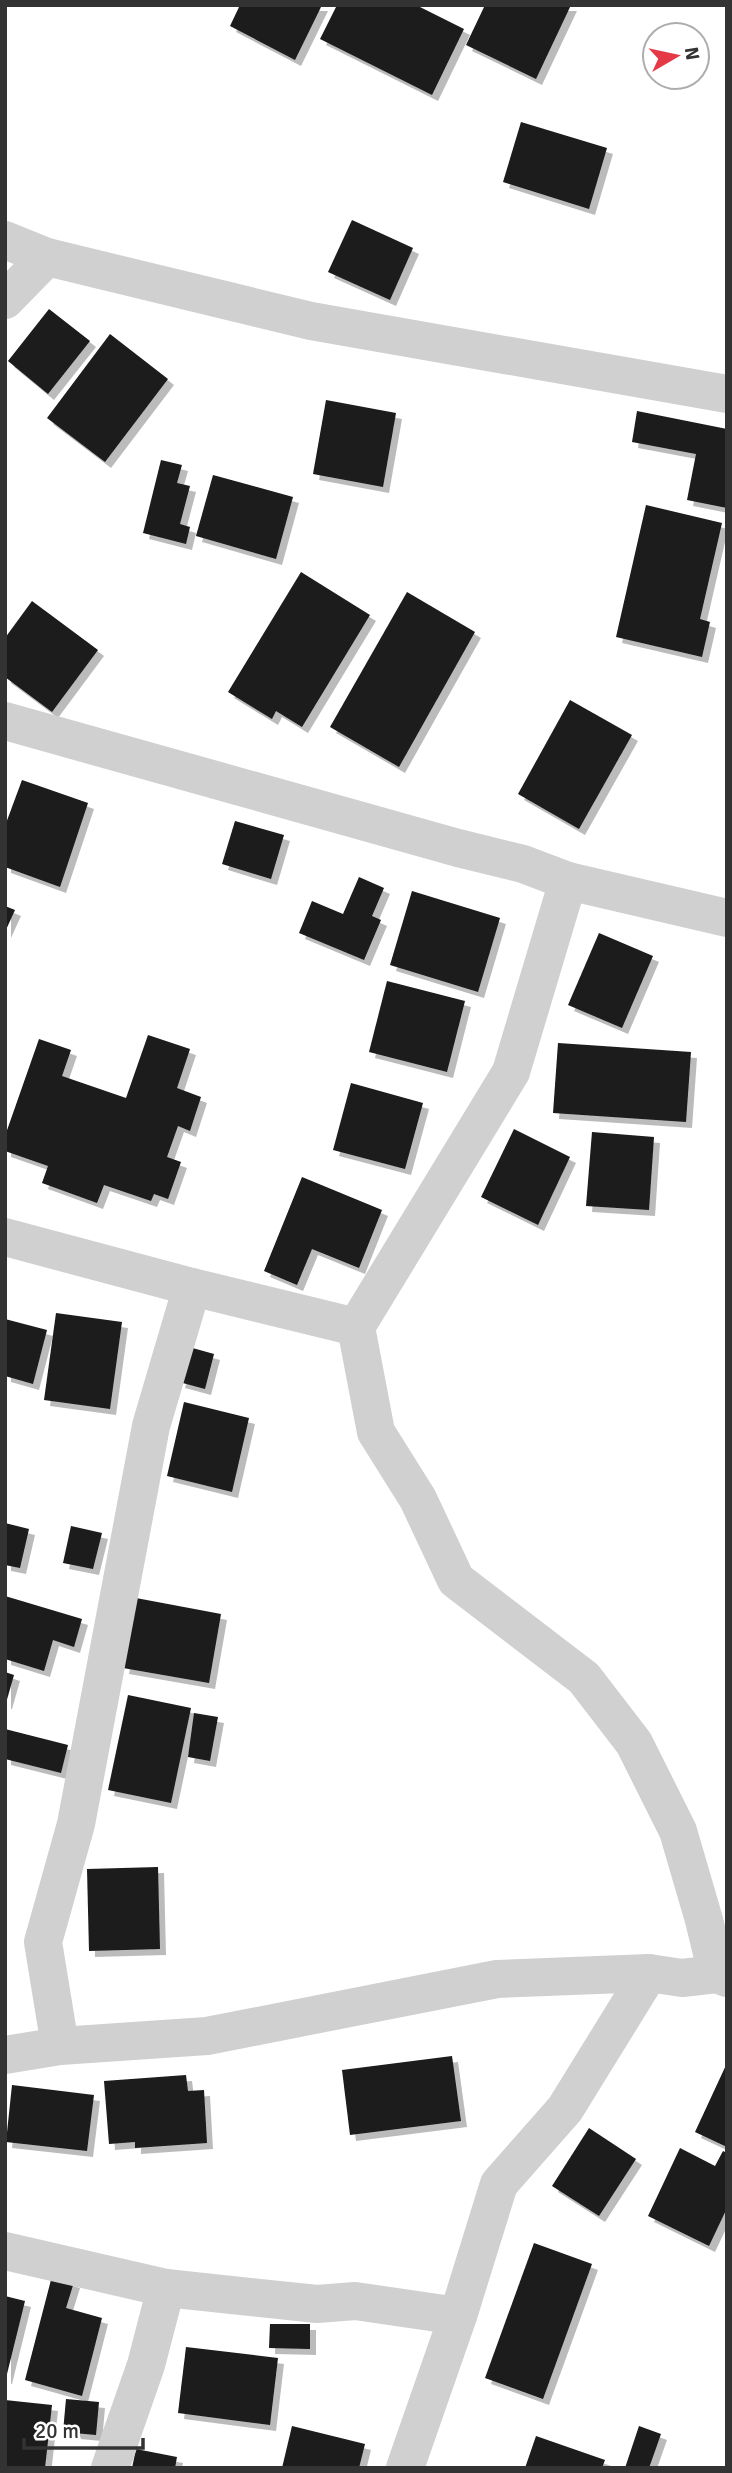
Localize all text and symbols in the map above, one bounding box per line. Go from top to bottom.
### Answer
north arrow [641,21,711,91]
text: N [679,45,705,62]
scale bar [24,2406,144,2450]
text: 20 m [35,2418,79,2444]

